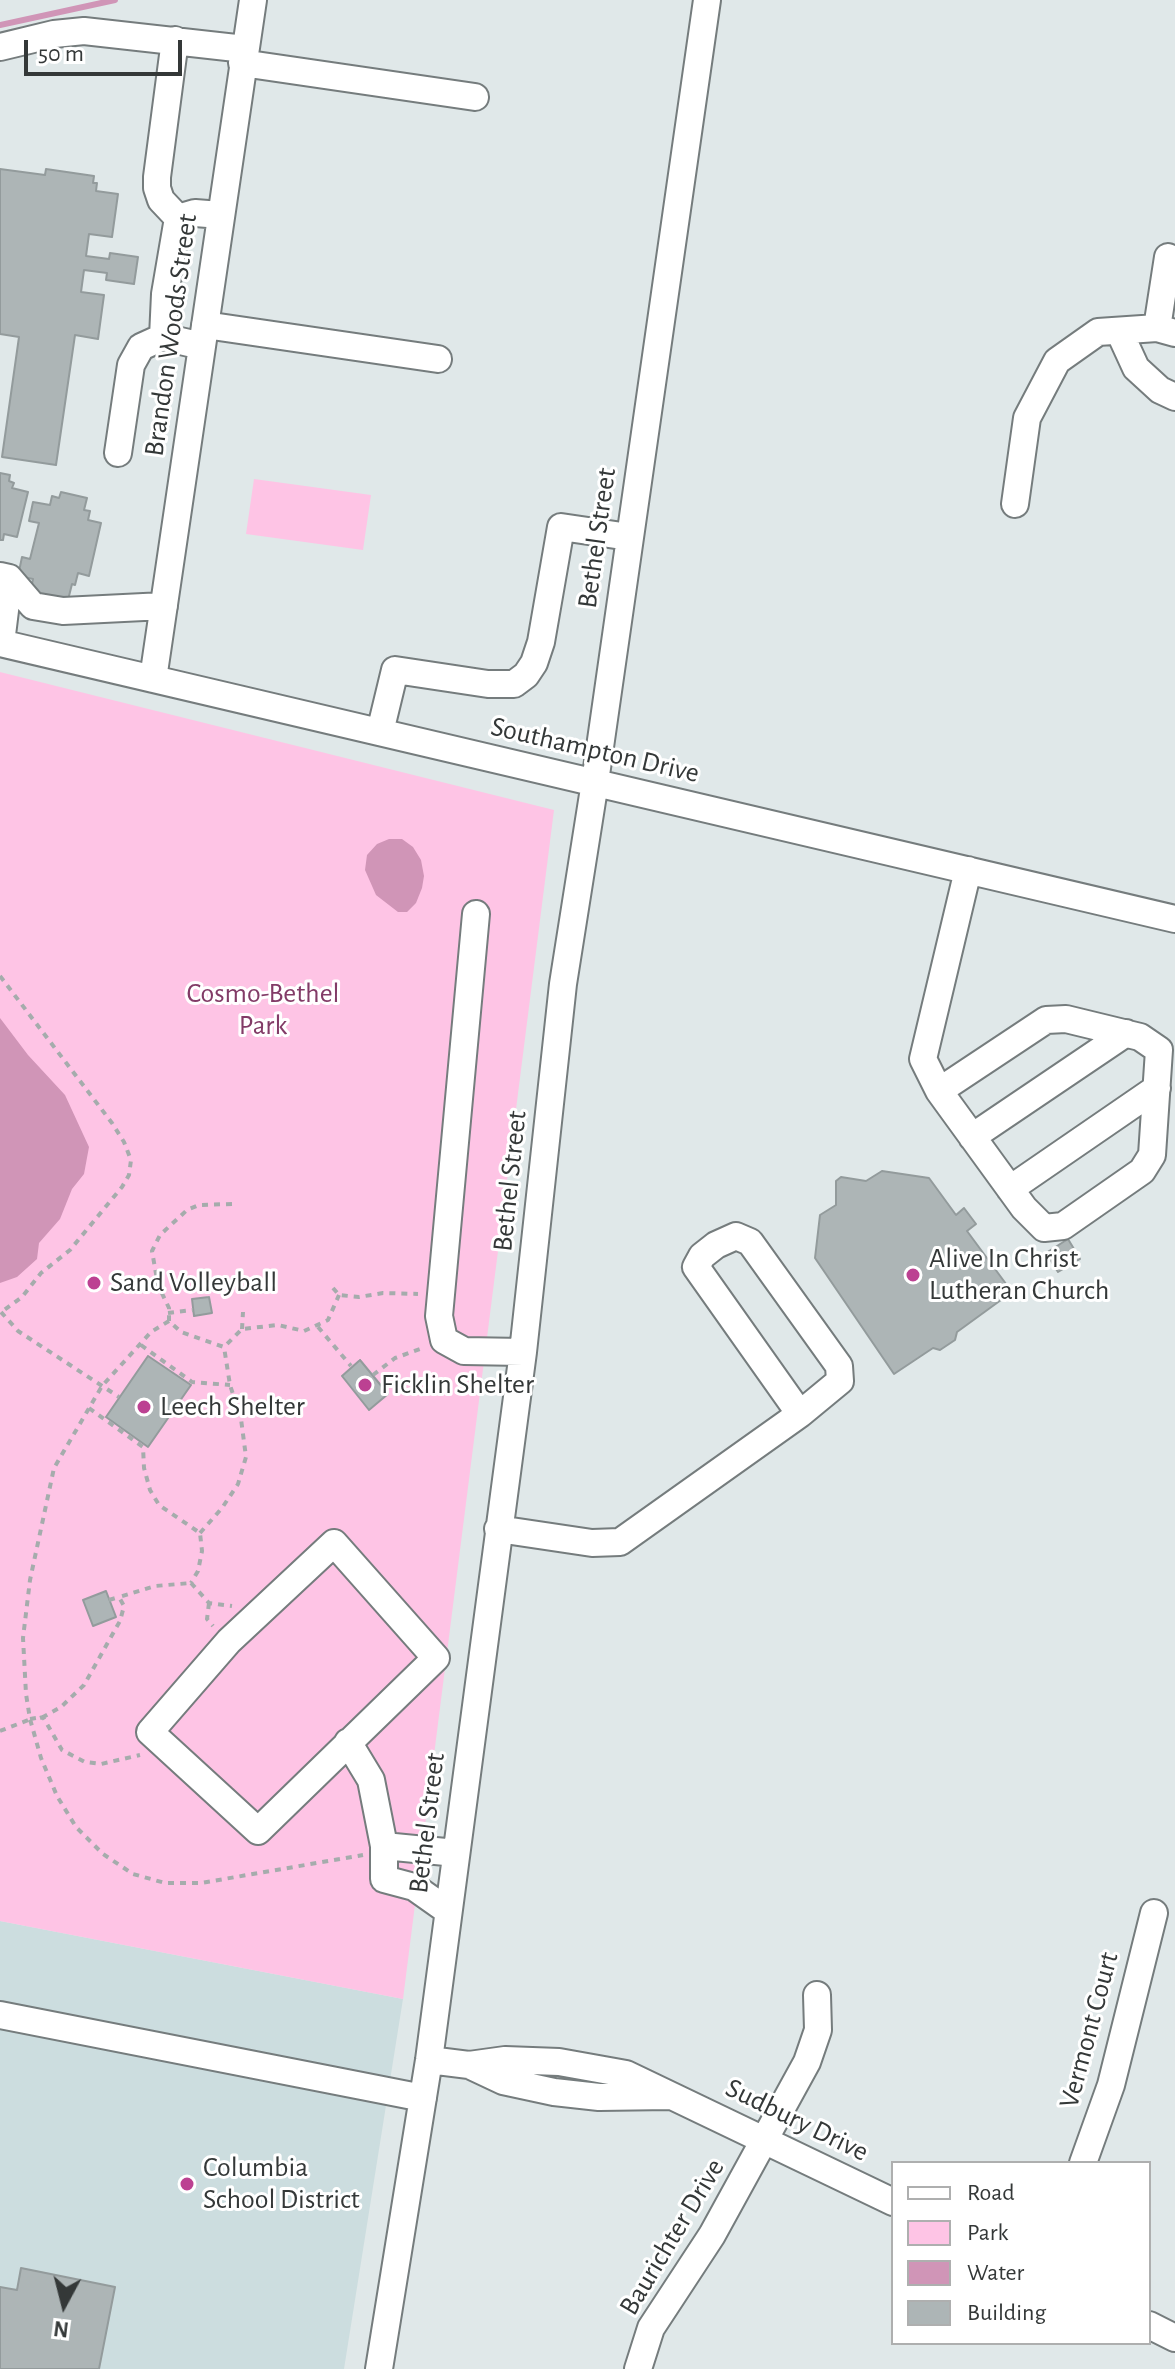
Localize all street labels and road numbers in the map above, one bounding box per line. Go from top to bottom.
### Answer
street label: Brandon Woods Street [137,212,205,458]
street label: Bethel Street [571,466,623,610]
street label: Southampton Drive [488,710,702,790]
street label: Bethel Street [486,1109,534,1253]
street label: Bethel Street [402,1751,452,1895]
street label: Vermont Court [1052,1948,1126,2112]
street label: Sudbury Drive [720,2071,874,2169]
street label: Baurichter Drive [612,2153,732,2321]

